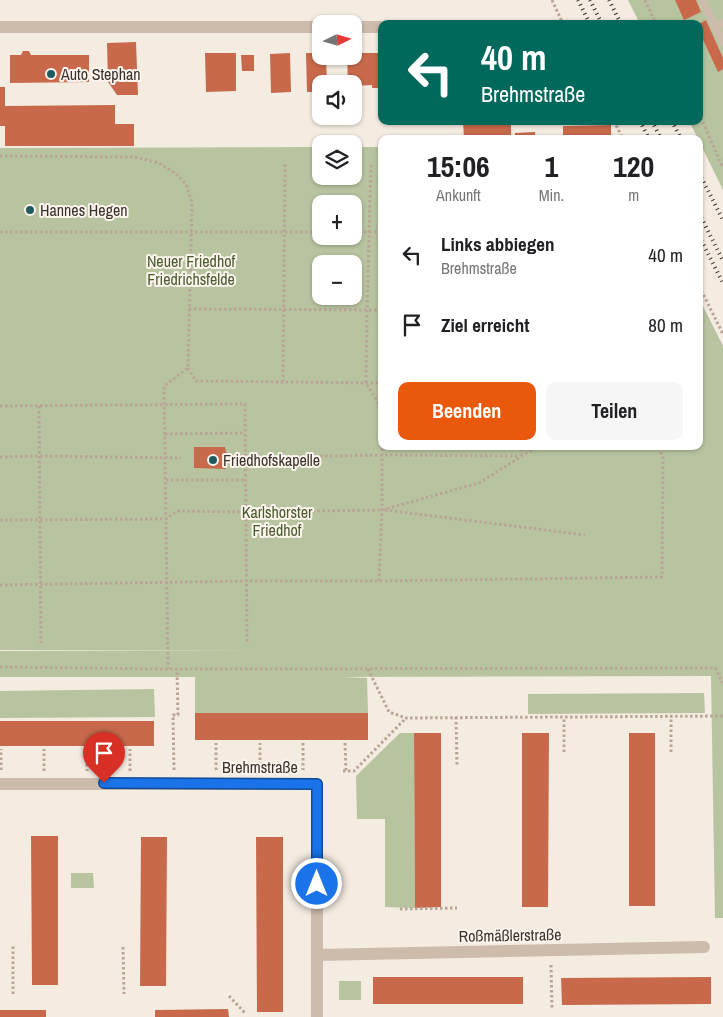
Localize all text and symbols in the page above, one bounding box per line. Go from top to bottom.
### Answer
north arrow [312,15,362,65]
map controls [312,15,362,305]
text: 40 m [481,34,546,81]
icon: left [398,40,463,105]
place label: Auto Stephan [60,63,141,85]
marker: Auto Stephan [45,68,57,80]
button: sound [312,75,362,125]
text: Brehmstraße [481,79,585,109]
button: layers [312,135,362,185]
text: 15:06 [427,146,490,186]
text: 1 [545,146,558,186]
text: 120 [613,146,654,186]
text: Ankunft [436,184,481,206]
text: Min. [539,184,564,206]
text: m [628,184,639,206]
button: + [312,195,362,245]
place label: Hannes Hegen [40,199,128,221]
marker: Hannes Hegen [24,204,36,216]
text: Links abbiegen [441,231,554,257]
icon: left [398,241,426,269]
text: 40 m [648,242,683,268]
park label: Neuer Friedhof Friedrichsfelde [147,250,235,290]
button: − [312,255,362,305]
text: Brehmstraße [441,257,517,279]
icon: arrive [398,311,426,339]
text: Ziel erreicht [441,312,529,338]
text: 80 m [648,312,683,338]
button: Beenden [398,382,536,440]
button: Teilen [546,382,683,440]
place label: Friedhofskapelle [223,449,320,471]
marker: Friedhofskapelle [207,454,219,466]
park label: Karlshorster Friedhof [242,501,313,541]
pin [83,732,125,783]
icon: arrive [90,739,118,767]
street label: Brehmstraße [222,756,298,778]
position arrow [290,857,342,909]
street label: Roßmäßlerstraße [458,923,562,947]

